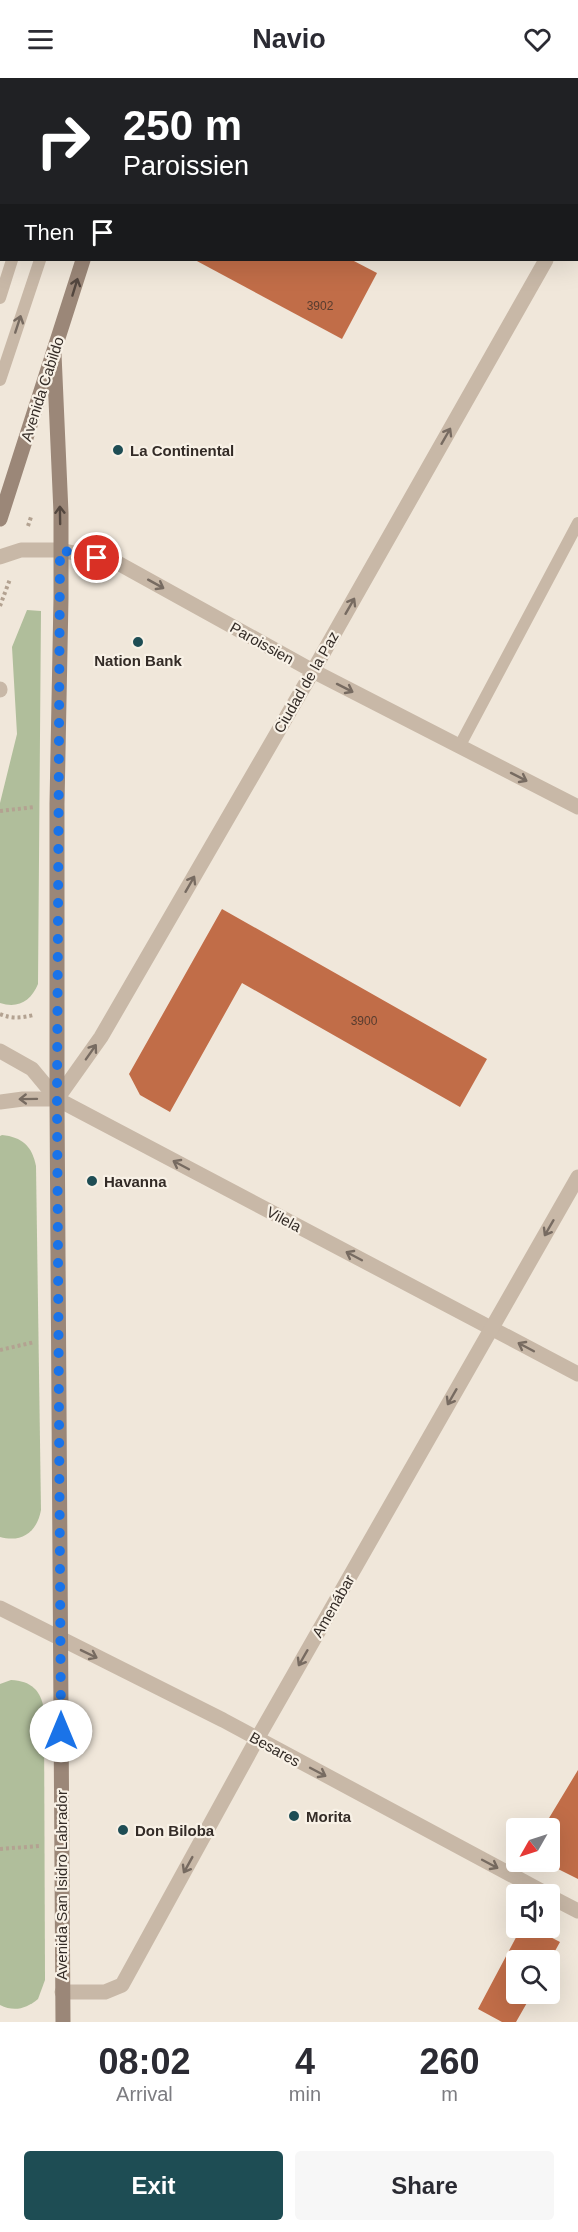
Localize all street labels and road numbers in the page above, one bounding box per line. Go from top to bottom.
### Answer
street label: Avenida Cabildo [17,335,67,443]
street label: Paroissien [227,619,297,667]
street label: Ciudad de la Paz [270,628,342,736]
street label: Vilela [264,1203,305,1235]
street label: Amenábar [308,1572,358,1640]
street label: Besares [247,1728,303,1770]
street label: Avenida San Isidro Labrador [53,1790,70,1980]

